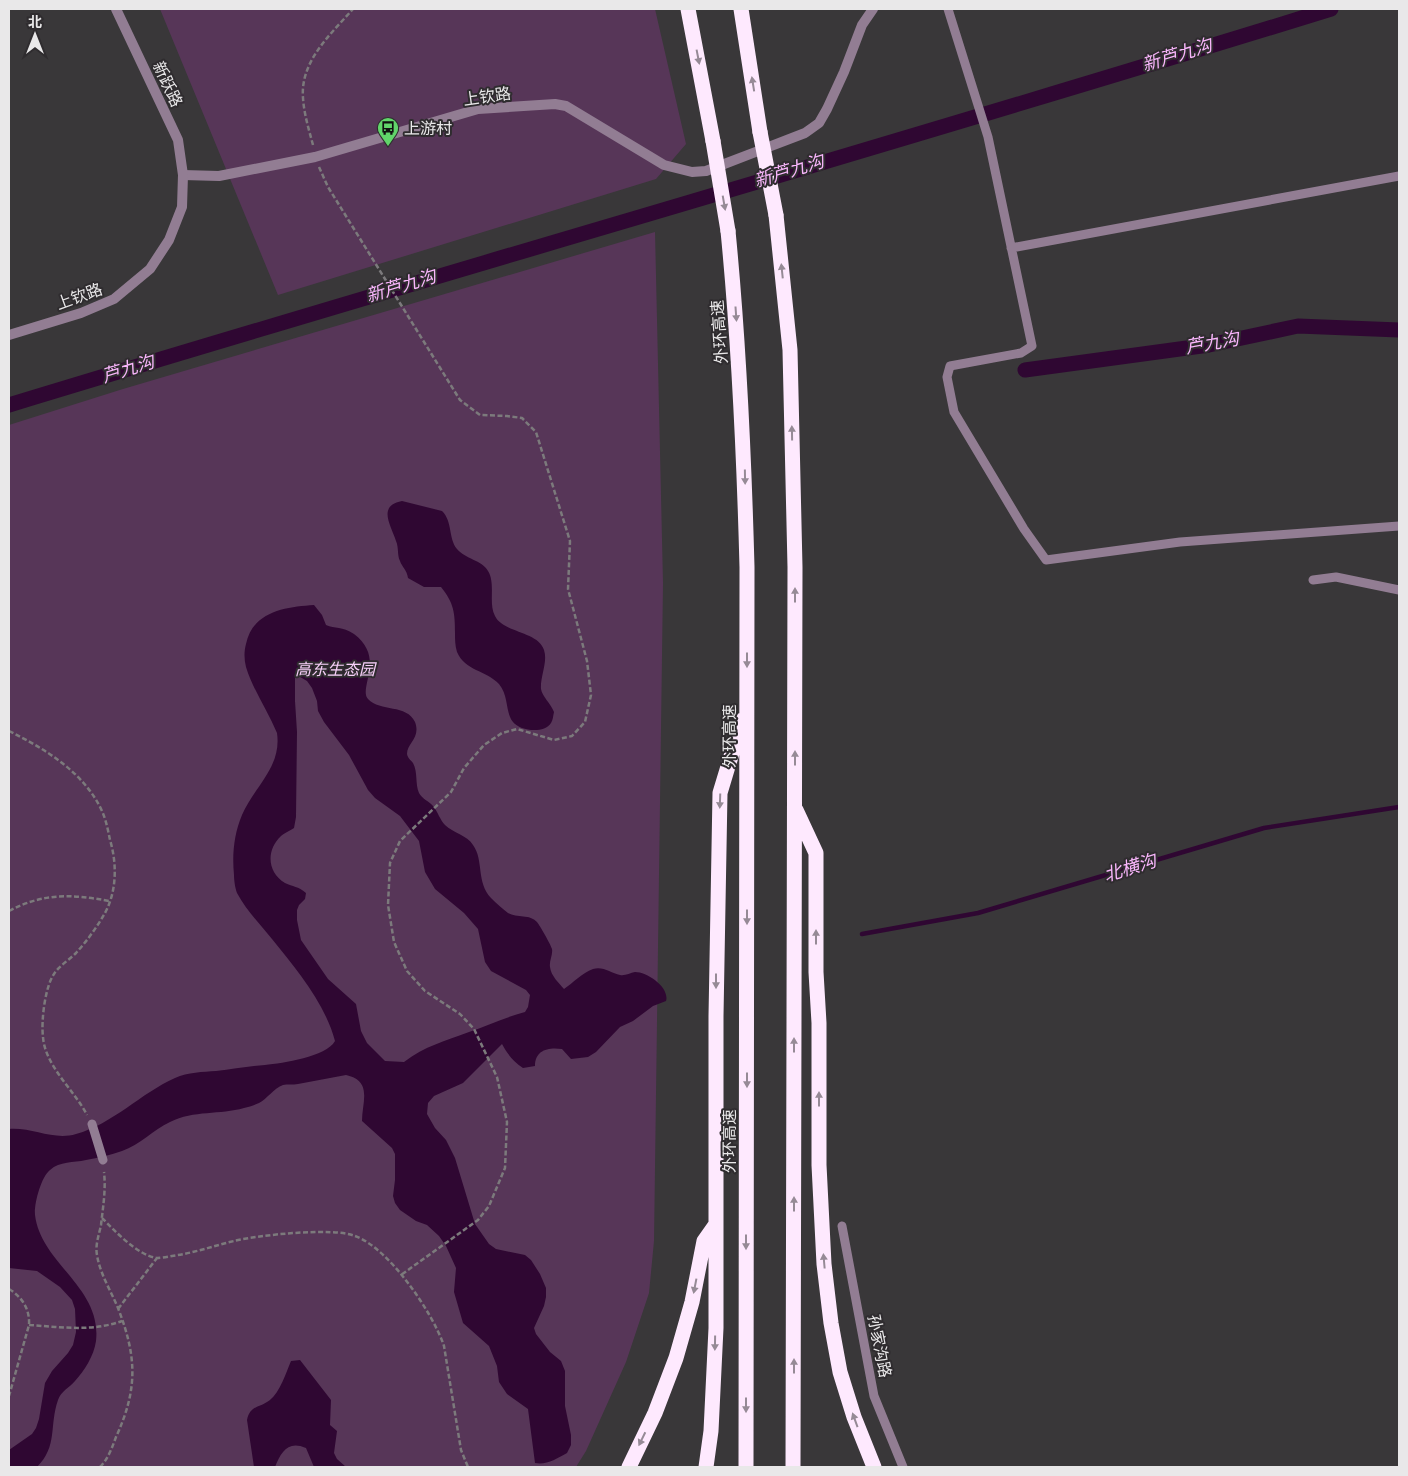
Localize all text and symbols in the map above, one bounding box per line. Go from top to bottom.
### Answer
north arrow [10,10,60,60]
text: 北 [28,11,42,31]
water label: 新芦九沟 [1138,30,1217,77]
one-way arrow [694,49,702,65]
street label: 新跃路 [148,57,190,110]
one-way arrow [748,76,756,92]
street label: 上钦路 [461,80,512,110]
place label: 上游村 [404,115,452,139]
bus stop icon: 上游村 [376,116,400,147]
water label: 新芦九沟 [750,146,829,193]
one-way arrow [720,196,728,212]
water label: 新芦九沟 [362,261,441,308]
one-way arrow [778,263,786,279]
street label: 上钦路 [52,276,105,315]
street label: 外环高速 [704,299,732,365]
one-way arrow [733,307,741,323]
water label: 芦九沟 [1183,323,1243,360]
water label: 芦九沟 [98,346,159,388]
one-way arrow [788,425,796,441]
one-way arrow [741,469,749,485]
one-way arrow [791,587,799,603]
one-way arrow [743,653,751,669]
park label: 高东生态园 [295,656,377,680]
street label: 外环高速 [716,704,740,768]
one-way arrow [791,750,799,766]
one-way arrow [715,793,723,809]
water label: 北横沟 [1100,845,1161,887]
one-way arrow [743,910,751,926]
one-way arrow [812,928,820,944]
one-way arrow [712,973,720,989]
one-way arrow [790,1036,798,1052]
one-way arrow [743,1072,751,1088]
one-way arrow [815,1091,823,1107]
street label: 外环高速 [716,1109,740,1173]
one-way arrow [790,1195,798,1211]
one-way arrow [742,1235,750,1251]
one-way arrow [819,1253,827,1269]
one-way arrow [691,1278,699,1294]
street label: 孙家沟路 [863,1312,899,1380]
one-way arrow [711,1335,719,1351]
one-way arrow [790,1358,798,1374]
one-way arrow [742,1397,750,1413]
one-way arrow [851,1412,859,1427]
one-way arrow [638,1432,646,1446]

